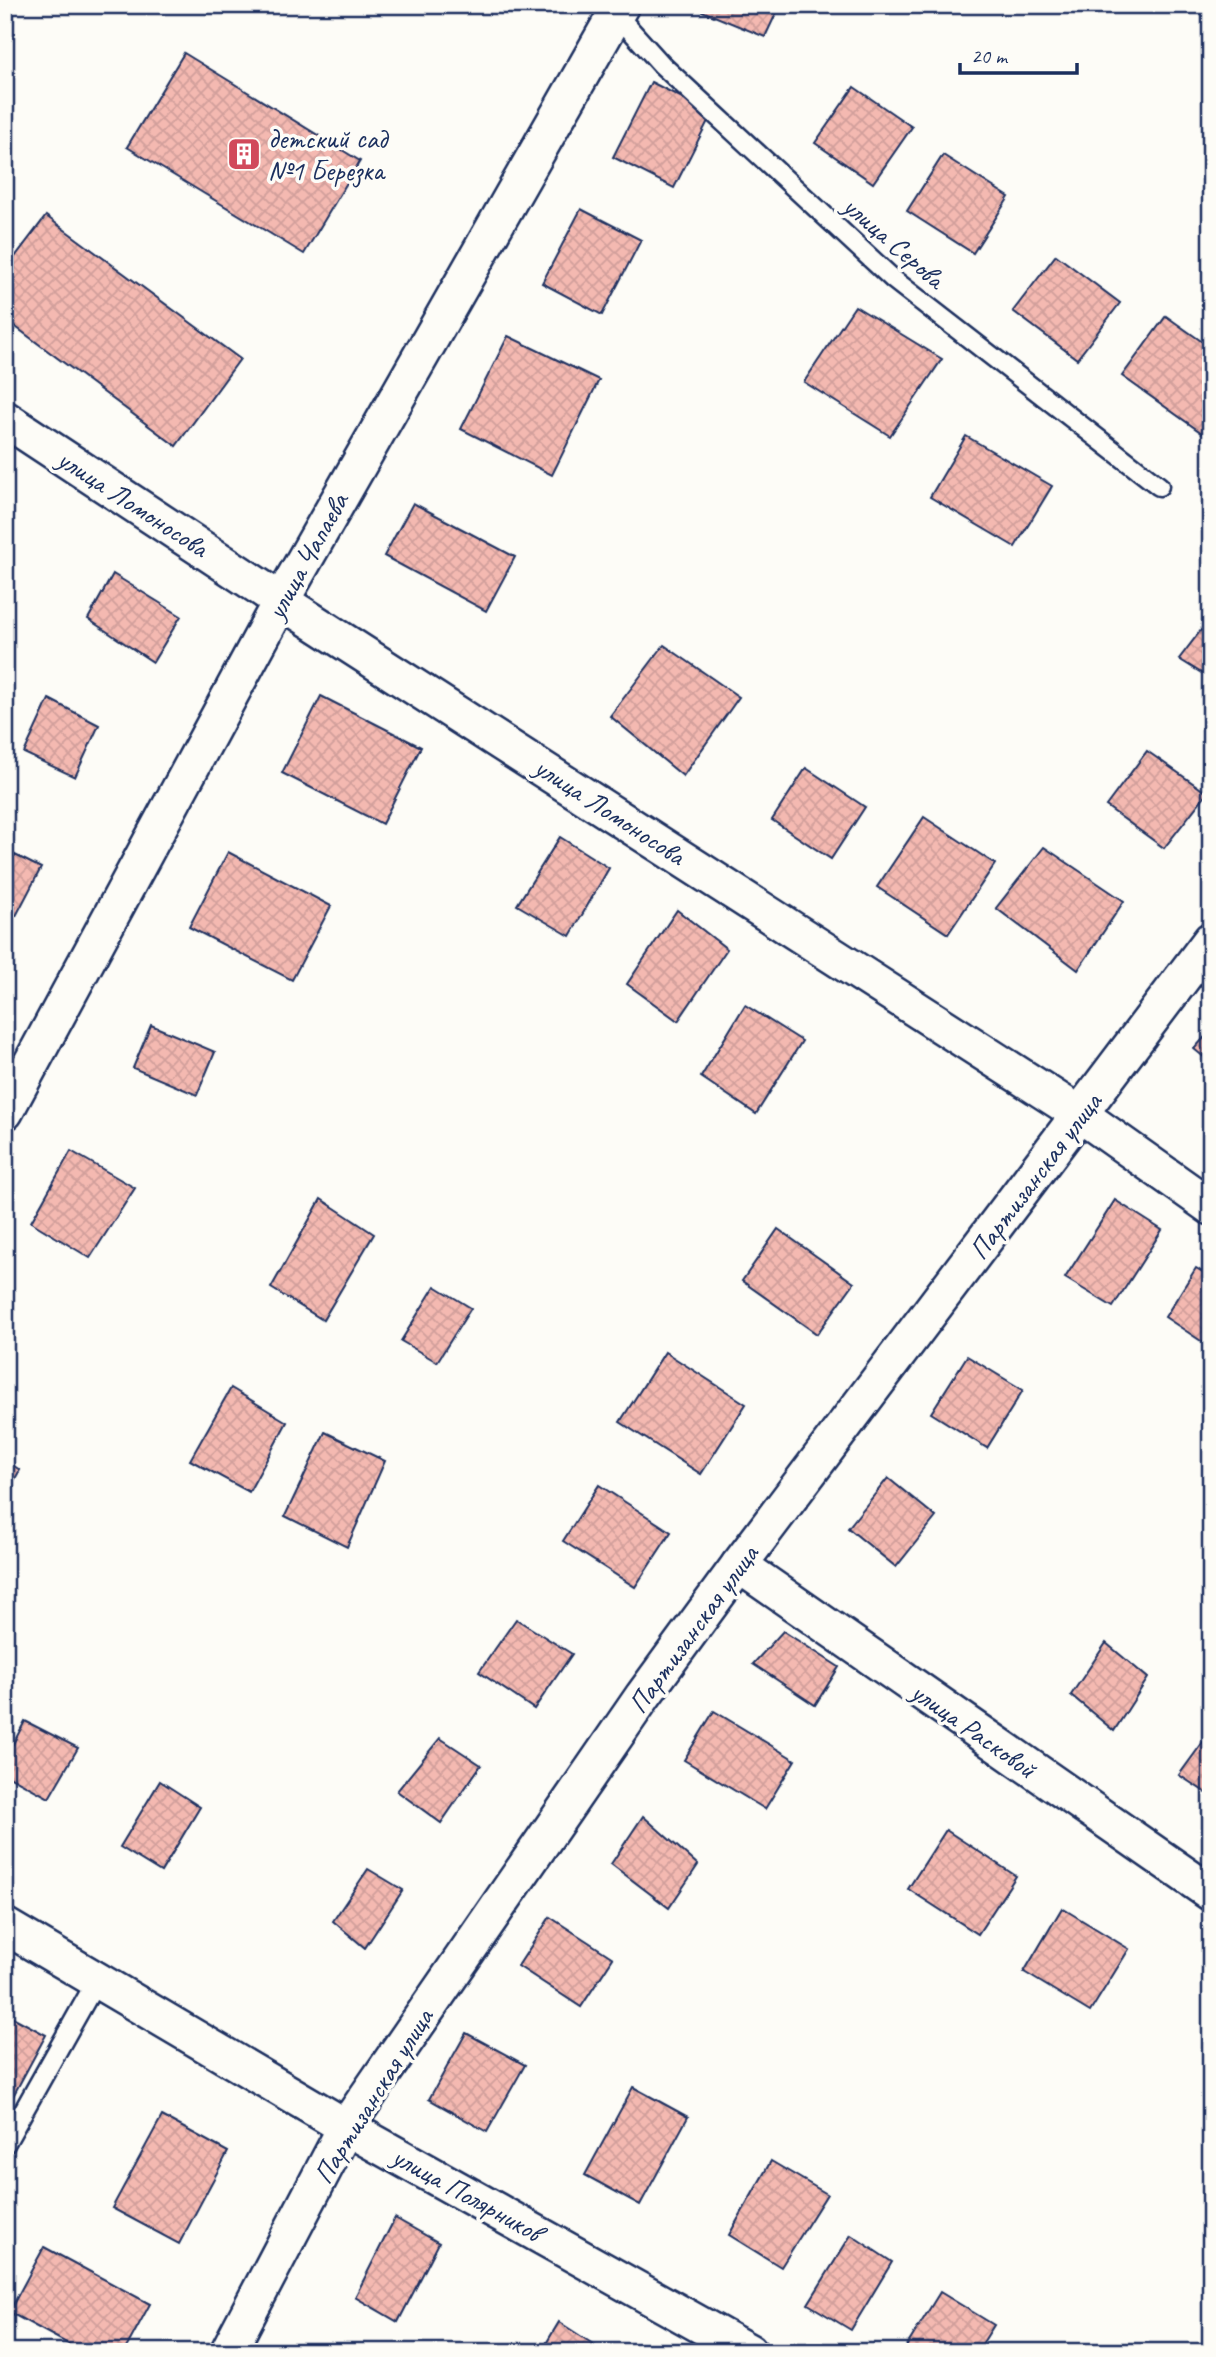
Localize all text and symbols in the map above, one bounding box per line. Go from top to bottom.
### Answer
scale bar [960,32,1078,76]
text: 20 m [971,43,1009,69]
place label: детский сад №1 Березка [268,121,390,188]
building icon: детский сад №1 Березка [225,135,263,173]
street label: улица Серова [834,187,954,297]
street label: улица Ломоносова [49,440,216,566]
street label: улица Чапаева [257,485,357,627]
street label: улица Ломоносова [526,748,693,874]
street label: Партизанская улица [961,1084,1110,1266]
street label: Партизанская улица [620,1537,767,1720]
street label: улица Расковой [903,1673,1044,1787]
street label: Партизанская улица [305,2001,442,2190]
street label: улица Полярников [385,2138,553,2252]

